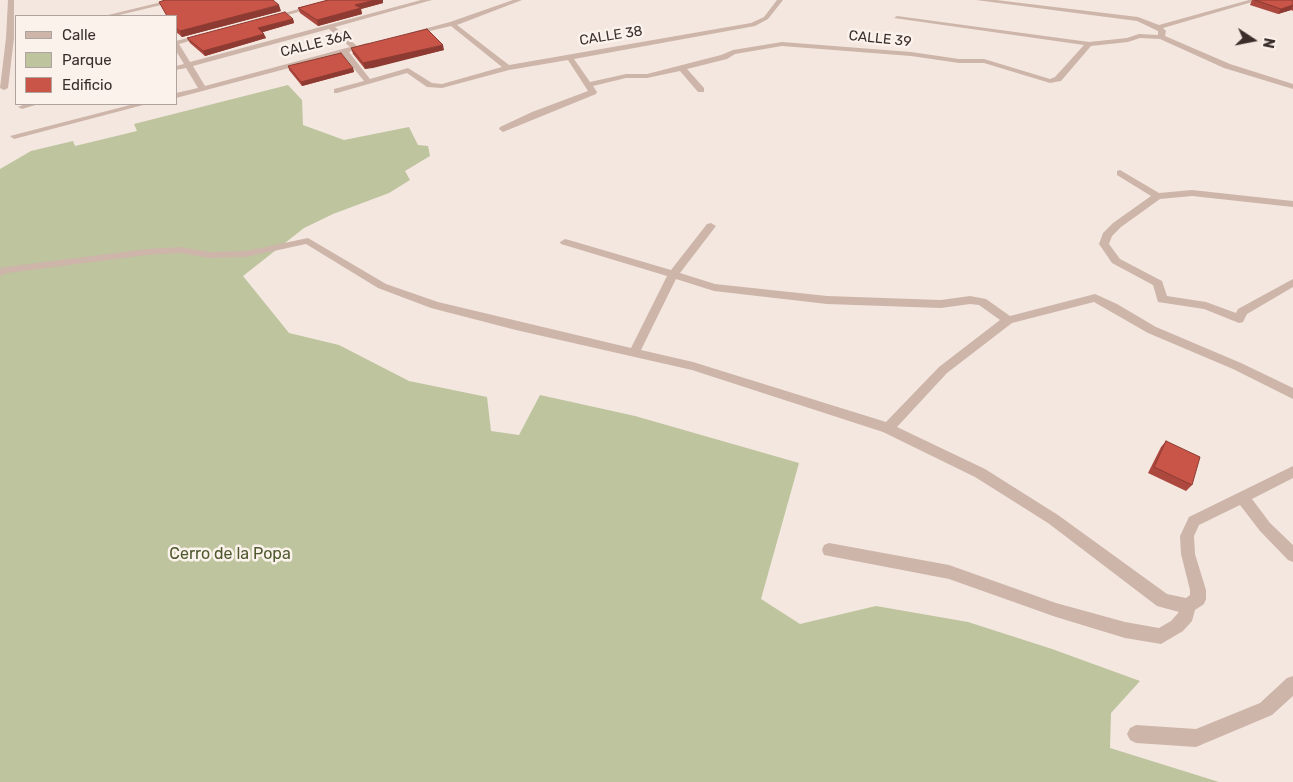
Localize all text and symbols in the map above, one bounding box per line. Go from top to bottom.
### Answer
legend [15,15,178,105]
north arrow [1228,15,1278,65]
street label: CALLE 38 [578,23,644,49]
text: Calle [62,26,96,44]
street label: CALLE 36A [279,27,353,61]
street label: CALLE 39 [848,27,912,51]
text: N [1259,36,1278,50]
text: Parque [62,51,112,69]
text: Edificio [62,76,112,94]
park label: Cerro de la Popa [169,544,291,564]

